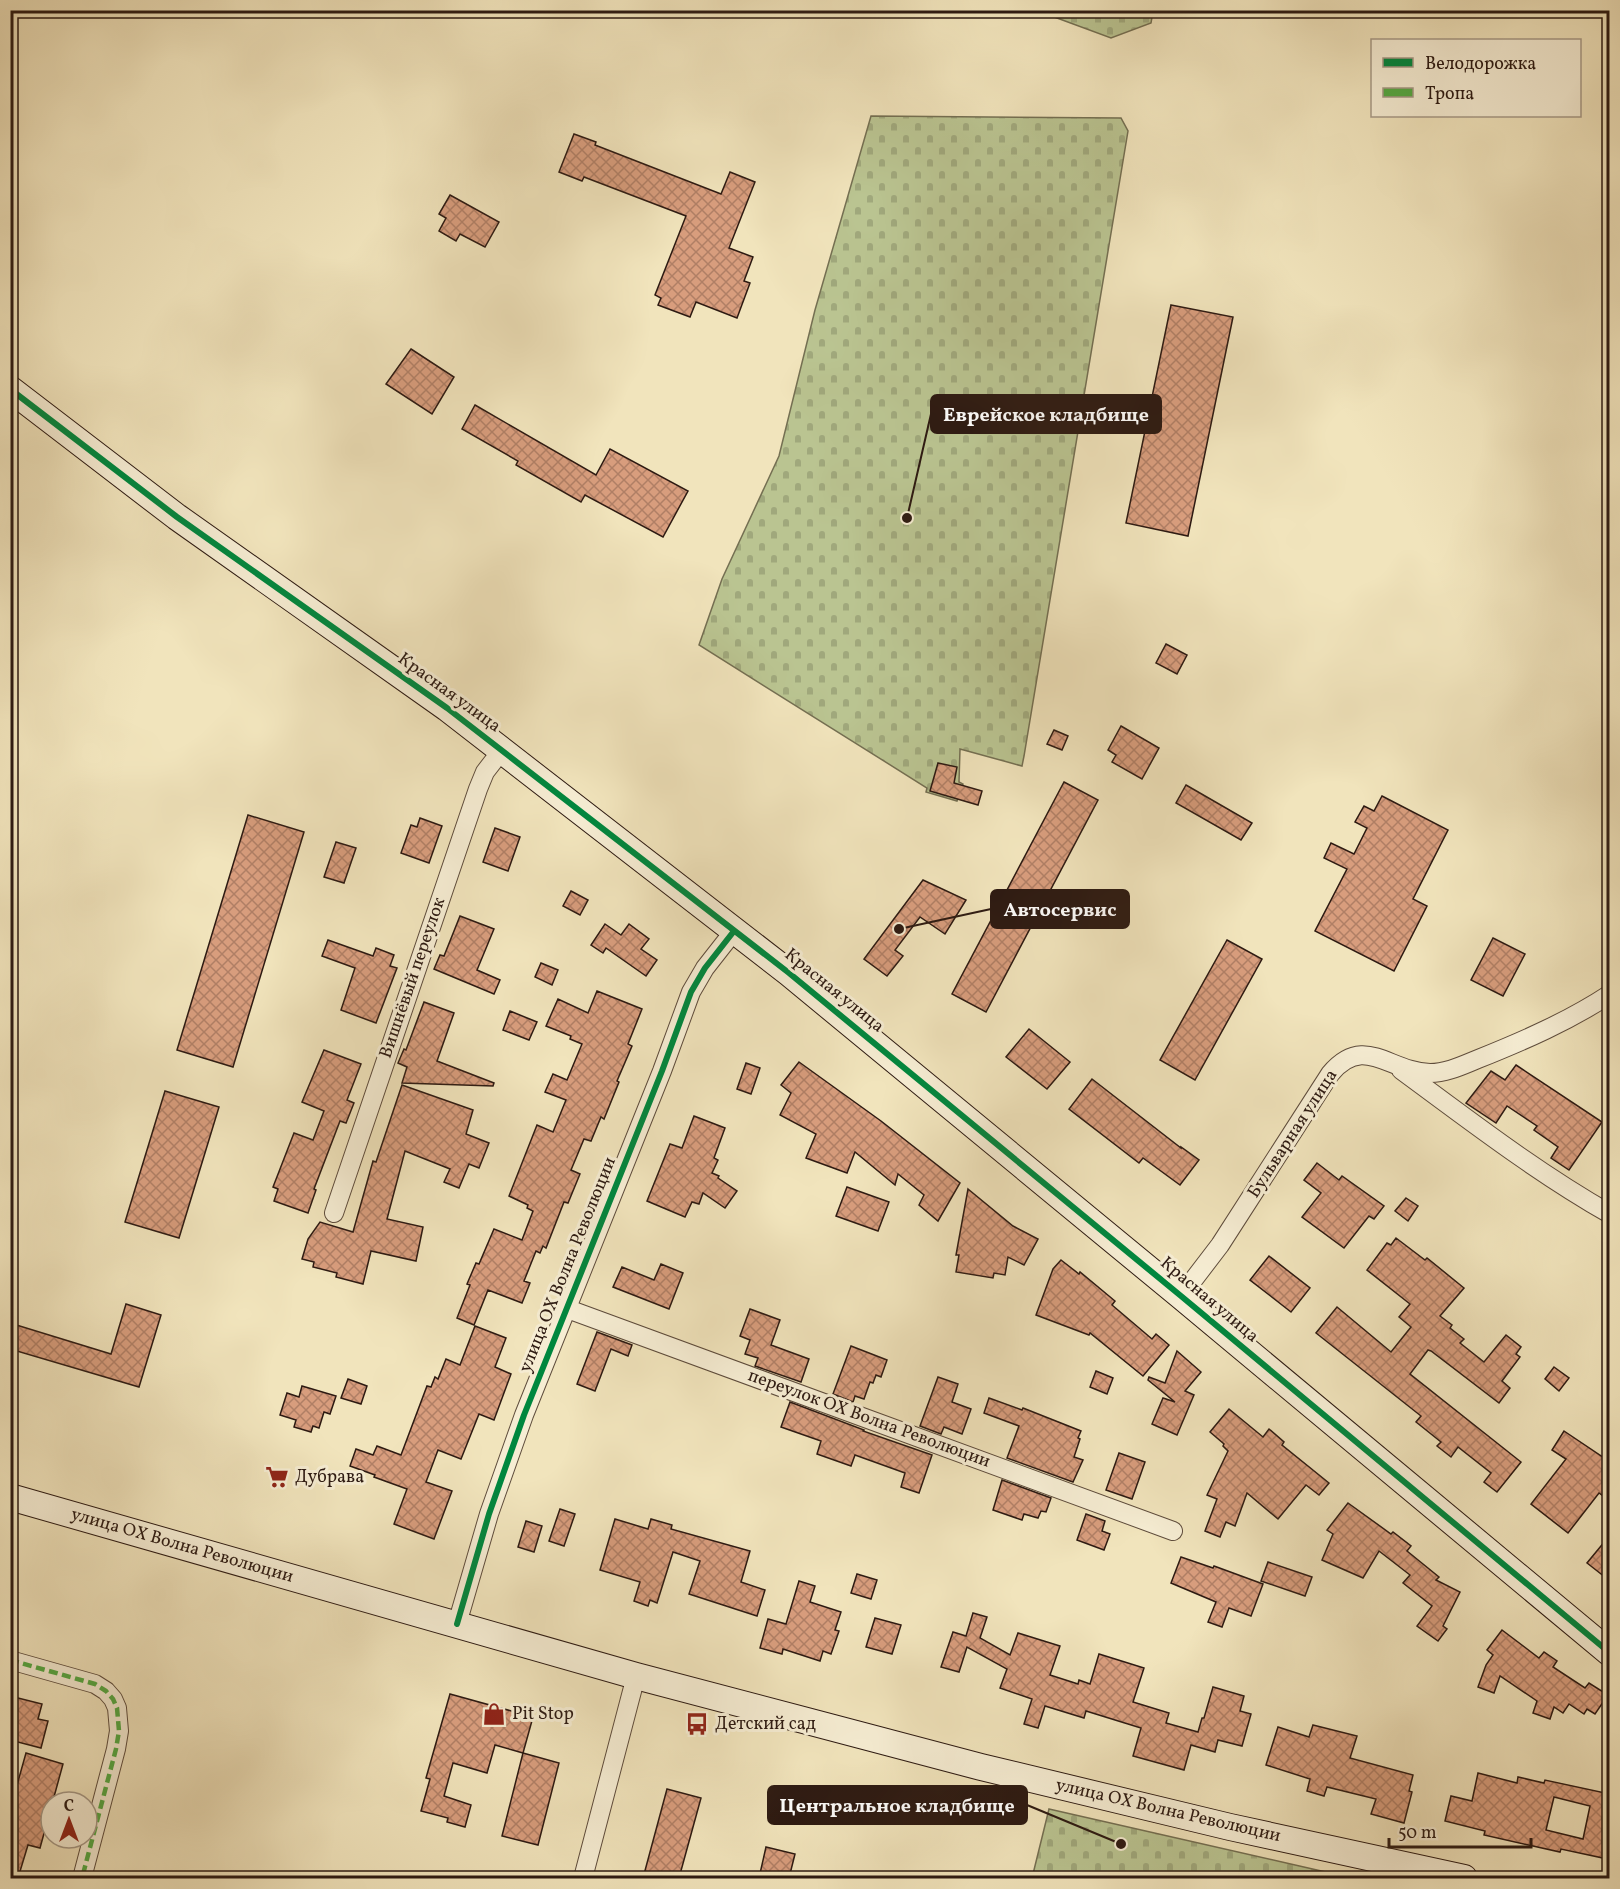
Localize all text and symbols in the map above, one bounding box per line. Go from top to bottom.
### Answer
legend [1371,39,1581,117]
text: Велодорожка [1425,52,1536,77]
text: Тропа [1425,82,1474,107]
callout: Еврейское кладбище [931,395,1161,433]
text: Еврейское кладбище [943,402,1149,430]
street label: Красная улица [392,647,506,739]
callout: Автосервис [991,890,1129,928]
street label: Вишнёвый переулок [374,894,452,1062]
text: Автосервис [1003,897,1117,925]
street label: Красная улица [779,943,889,1039]
street label: Бульварная улица [1242,1065,1344,1203]
street label: улица ОХ Волна Революции [513,1153,623,1377]
street label: Красная улица [1154,1251,1264,1349]
street label: переулок ОХ Волна Революции [744,1363,994,1475]
supermarket icon: Дубрава [264,1464,290,1490]
place label: Дубрава [295,1465,364,1490]
street label: улица ОХ Волна Революции [68,1502,296,1590]
shop icon: Pit Stop [481,1701,507,1727]
place label: Pit Stop [512,1702,574,1727]
bus stop icon: Детский сад [684,1711,710,1737]
place label: Детский сад [715,1712,816,1737]
street label: улица ОХ Волна Революции [1053,1773,1283,1849]
callout: Центральное кладбище [768,1786,1027,1824]
north arrow [39,1790,99,1850]
text: Центральное кладбище [779,1793,1015,1821]
text: С [64,1796,74,1818]
scale bar [1389,1811,1532,1849]
text: 50 m [1398,1821,1437,1846]

